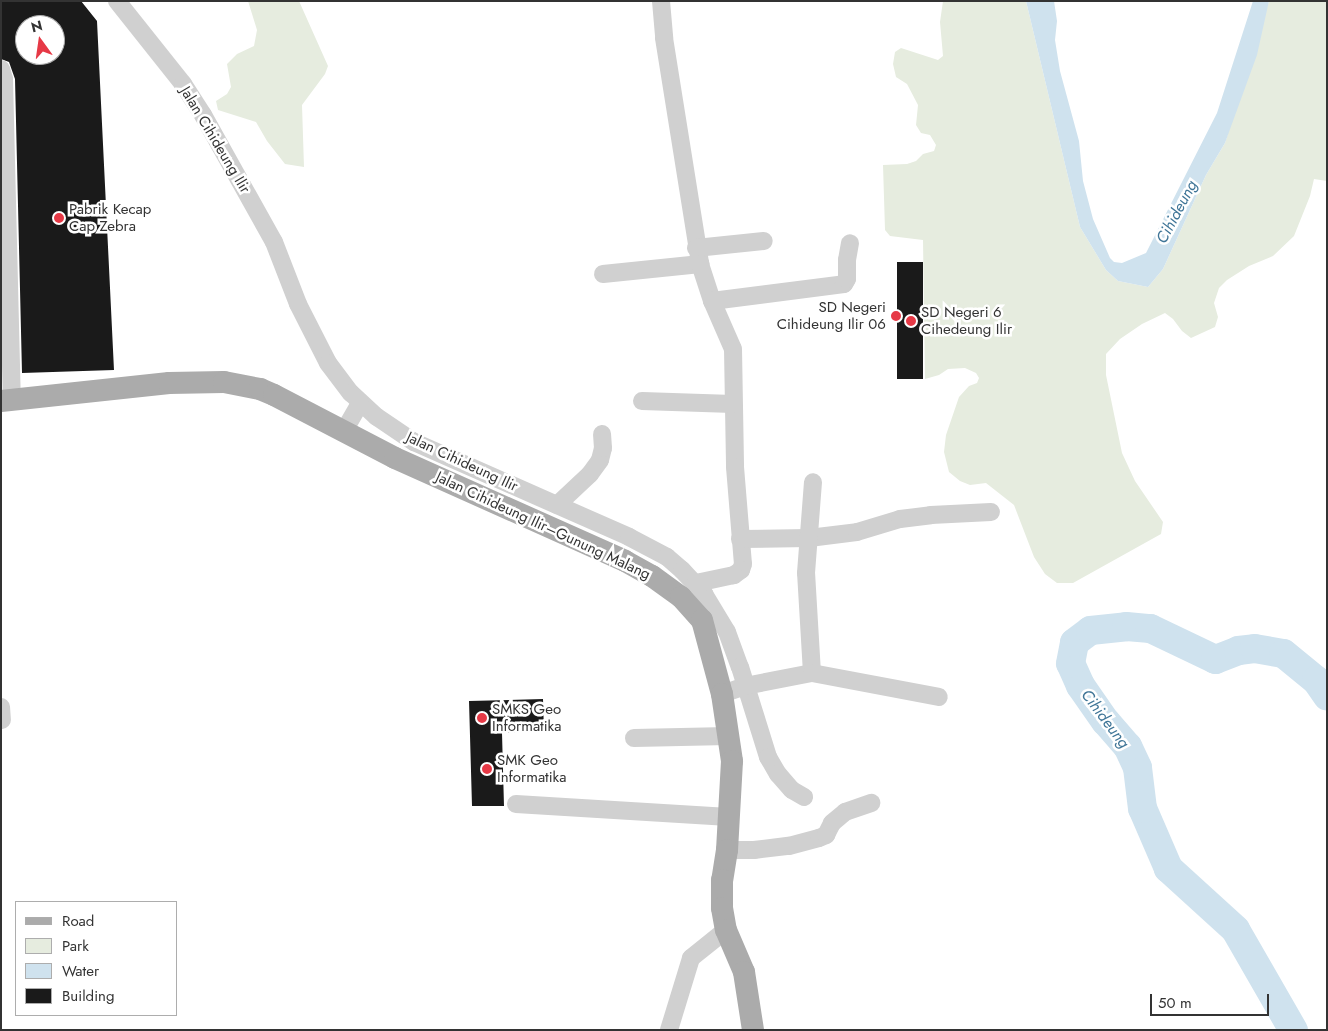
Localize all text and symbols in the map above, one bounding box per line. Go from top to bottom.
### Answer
north arrow [15,15,65,65]
text: N [29,15,44,37]
street label: Jalan Cihideung Ilir [176,83,254,197]
water label: Cihideung [1152,177,1202,247]
place label: Pabrik Kecap Cap Zebra [69,200,151,235]
marker: Pabrik Kecap Cap Zebra [53,212,65,224]
place label: SD Negeri Cihideung Ilir 06 [777,298,886,333]
place label: SD Negeri 6 Cihedeung Ilir [921,303,1012,338]
marker: SD Negeri Cihideung Ilir 06 [890,310,902,322]
marker: SD Negeri 6 Cihedeung Ilir [905,315,917,327]
street label: Jalan Cihideung Ilir [403,428,521,496]
street label: Jalan Cihideung Ilir–Gunung Malang [433,468,653,584]
water label: Cihideung [1077,686,1133,752]
place label: SMKS Geo Informatika [492,700,561,735]
marker: SMKS Geo Informatika [476,712,488,724]
place label: SMK Geo Informatika [497,751,566,786]
marker: SMK Geo Informatika [481,763,493,775]
legend [15,901,178,1016]
text: Road [62,910,94,932]
text: Park [62,935,89,957]
text: Water [62,960,99,982]
scale bar [1153,984,1272,1016]
text: Building [62,985,114,1007]
text: 50 m [1158,992,1192,1014]

